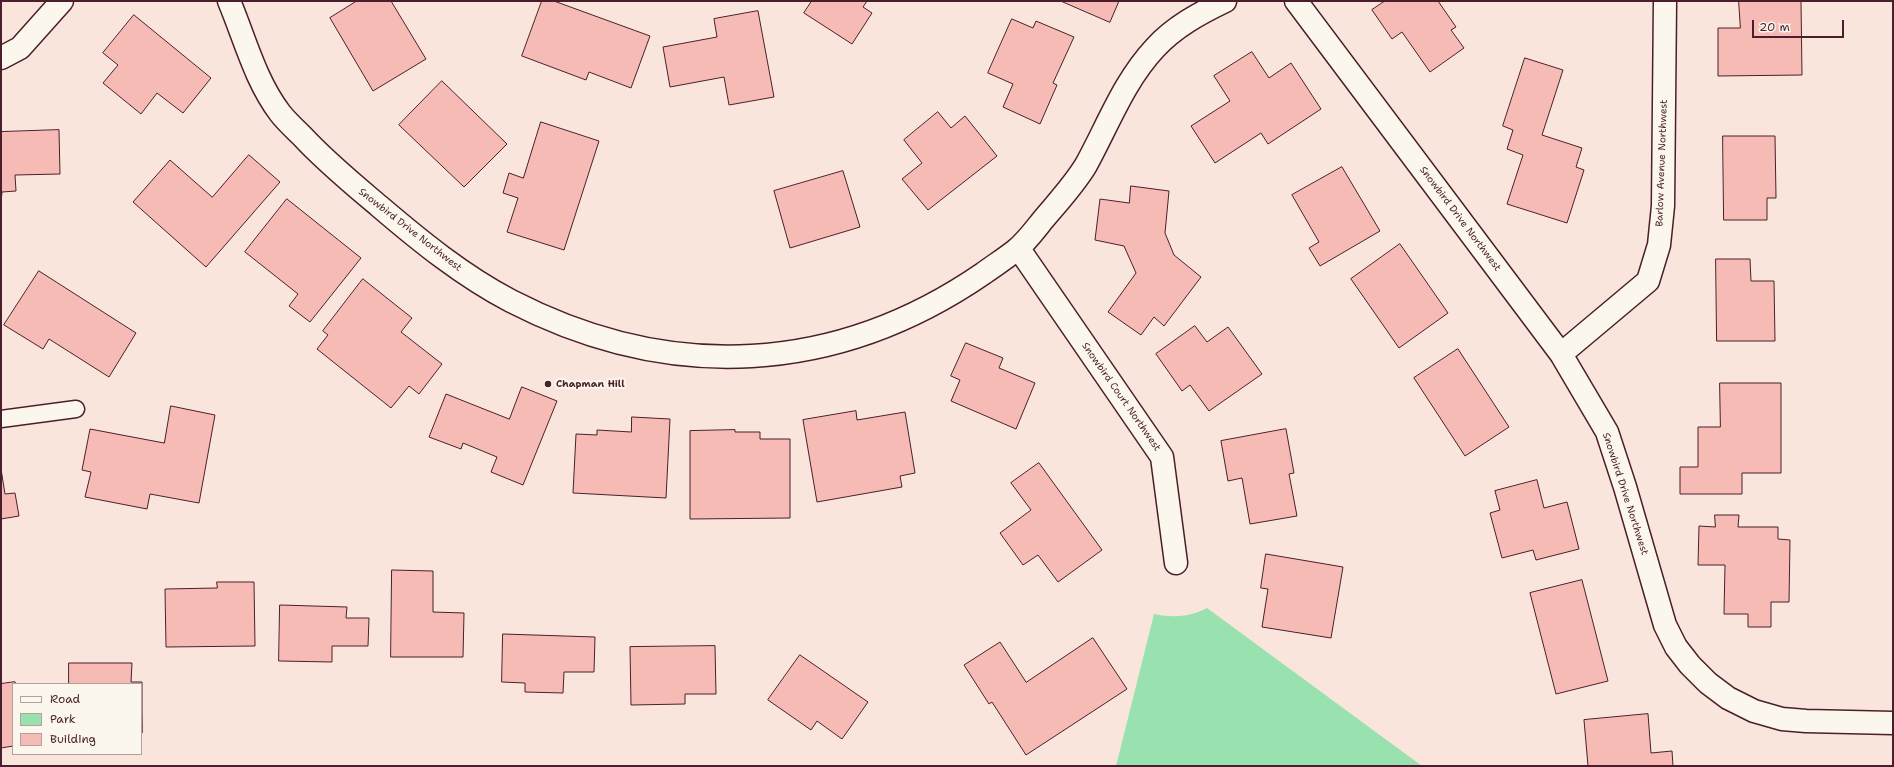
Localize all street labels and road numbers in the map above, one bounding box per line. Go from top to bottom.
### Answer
street label: Barlow Avenue Northwest [1654,99,1670,227]
street label: Snowbird Drive Northwest [1417,164,1503,274]
street label: Snowbird Drive Northwest [356,186,464,274]
street label: Snowbird Court Northwest [1079,340,1163,454]
street label: Snowbird Drive Northwest [1600,431,1650,557]

